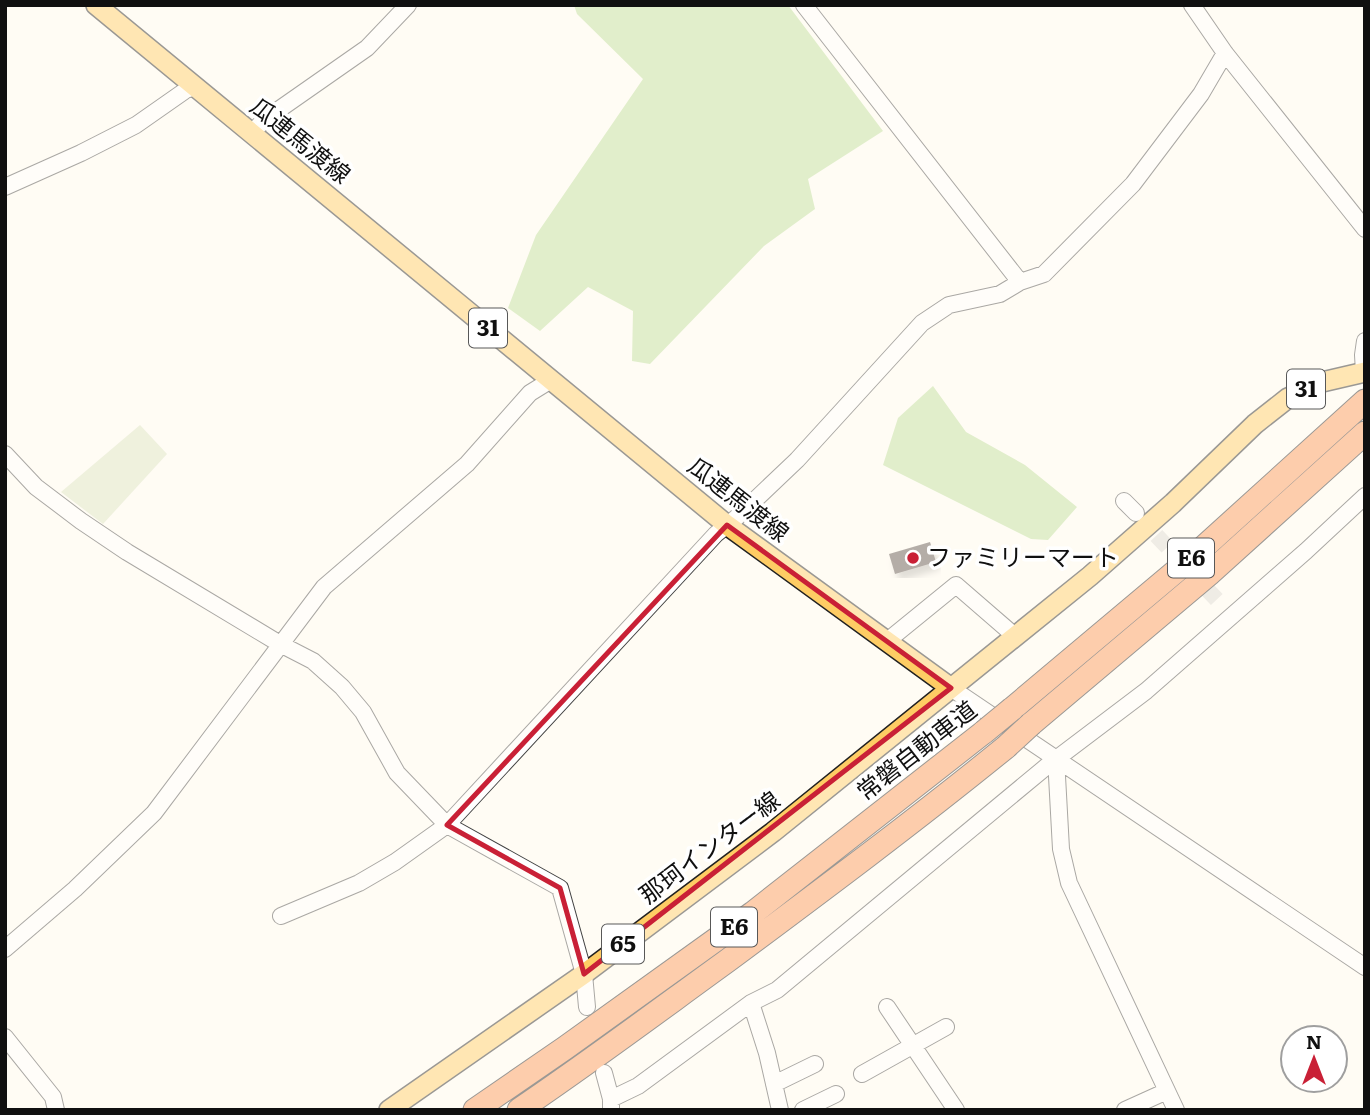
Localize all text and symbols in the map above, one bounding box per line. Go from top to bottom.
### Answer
street label: 瓜連馬渡線 [244,88,359,190]
road number: 31 [469,308,507,348]
road number: 31 [1287,370,1325,408]
street label: 瓜連馬渡線 [681,447,798,549]
place label: ファミリーマート [927,538,1119,573]
road number: E6 [1168,538,1214,578]
marker: ファミリーマート [905,550,921,566]
street label: 常磐自動車道 [848,691,983,807]
street label: 那珂インター線 [631,781,786,911]
road number: E6 [711,908,757,946]
road number: 65 [602,925,644,964]
north arrow [1279,1024,1349,1094]
text: N [1306,1027,1322,1055]

